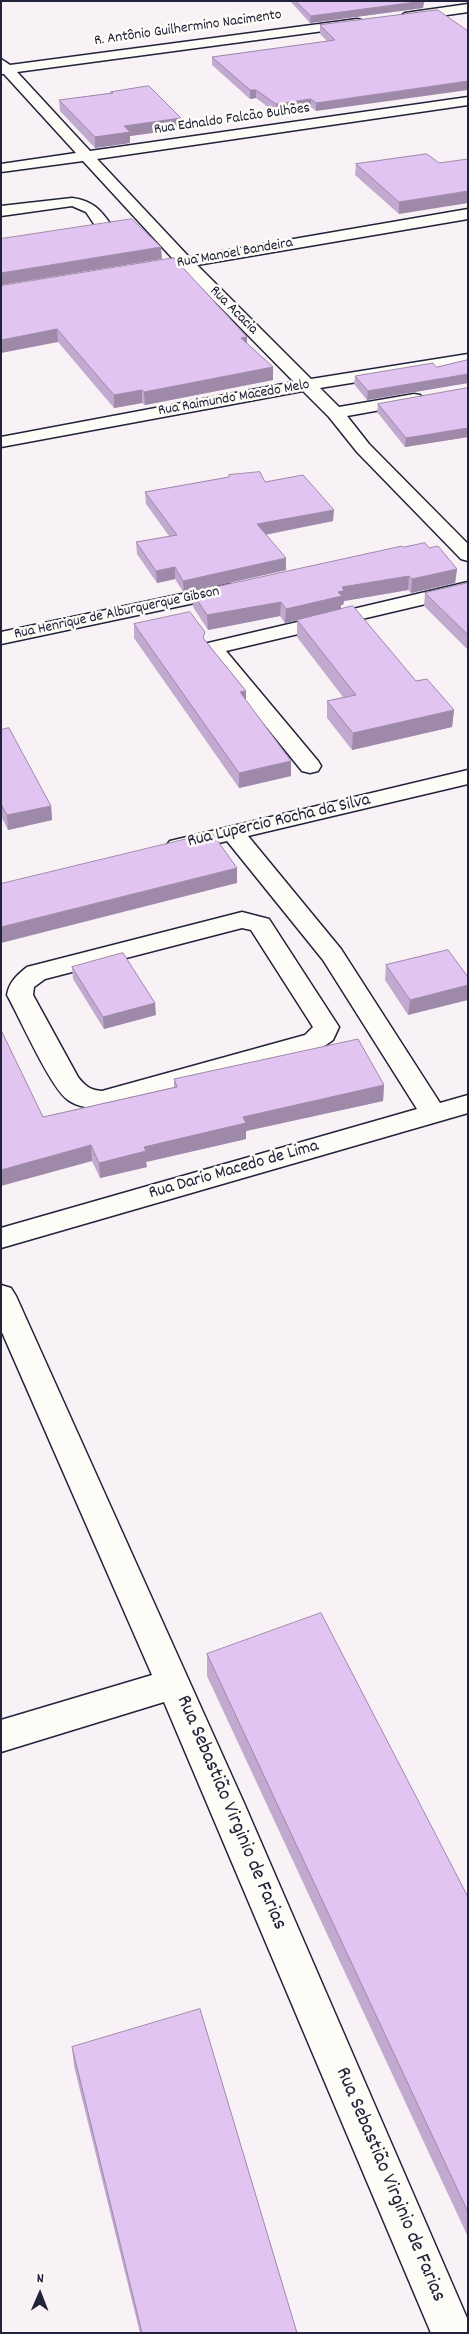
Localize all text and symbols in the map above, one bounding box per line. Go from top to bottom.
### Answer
street label: R. Antônio Guilhermino Nacimento [93,7,283,51]
street label: Rua Ednaldo Falcão Bulhões [153,100,311,140]
street label: Rua Manoel Bandeira [176,235,294,273]
street label: Rua Acacia [205,283,261,339]
street label: Rua Raimundo Macedo Melo [157,377,311,421]
street label: Rua Henrique de Alburquerque Gibson [13,583,221,645]
street label: Rua Lupercio Rocha da Silva [185,790,373,854]
street label: Rua Dario Macedo de Lima [147,1136,321,1206]
street label: Rua Sebastião Virginio de Farias [169,1692,291,1934]
street label: Rua Sebastião Virginio de Farias [328,2064,450,2306]
north arrow [15,2269,65,2319]
text: N [37,2269,44,2289]

